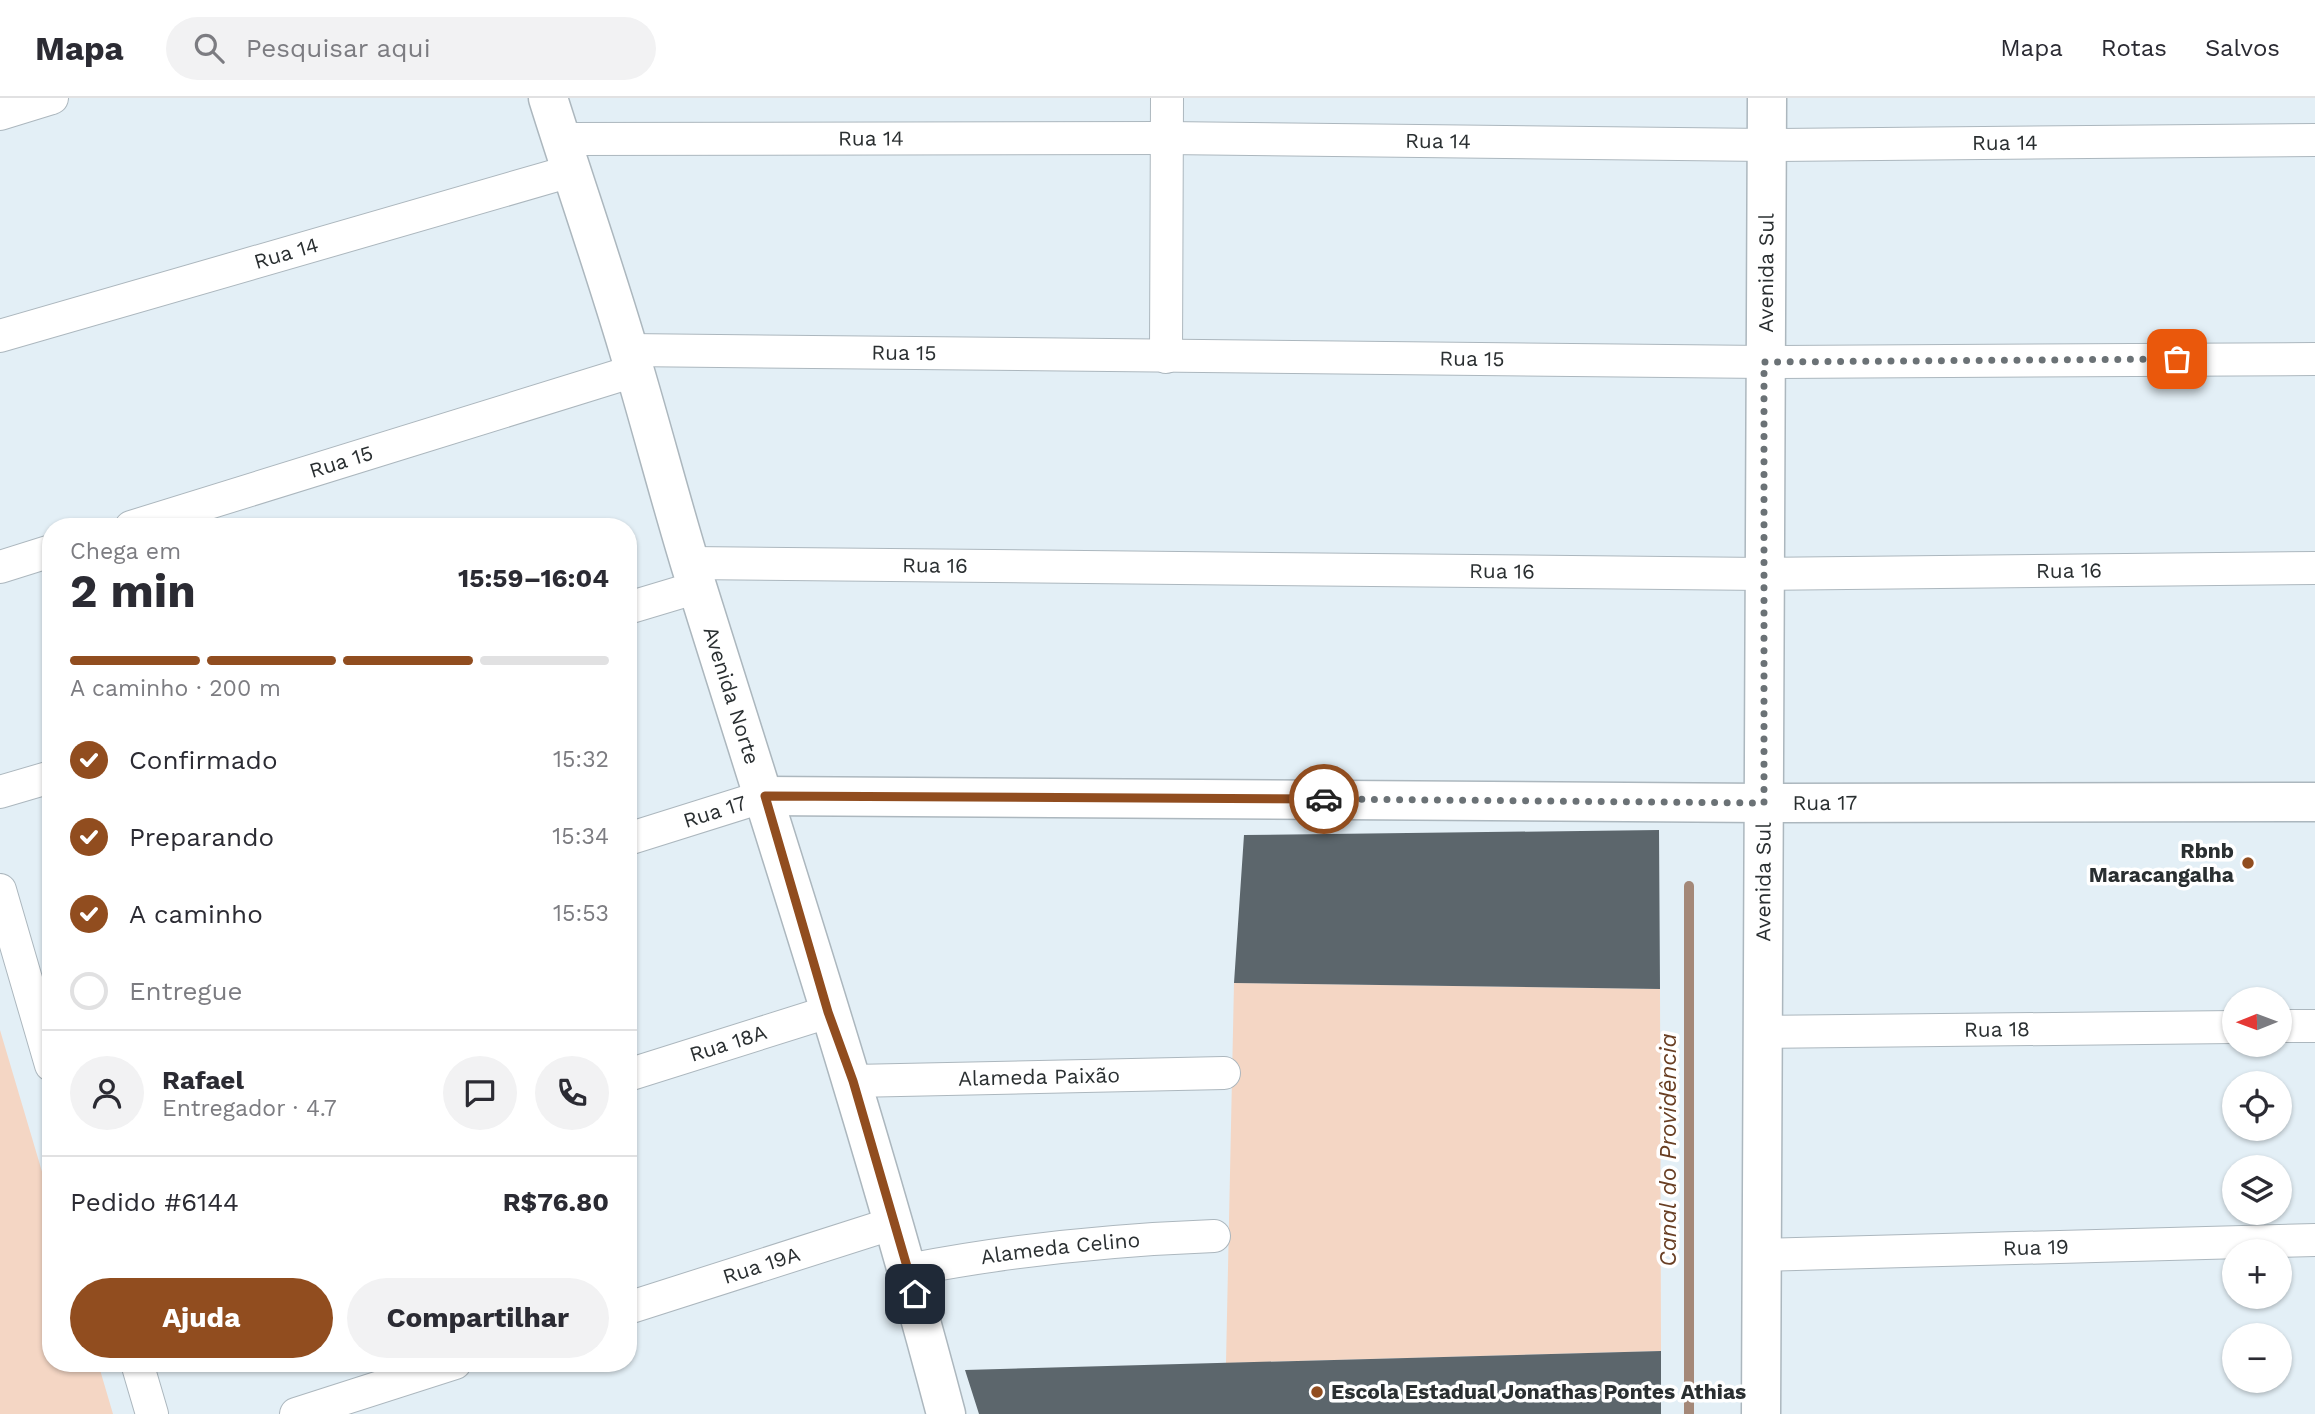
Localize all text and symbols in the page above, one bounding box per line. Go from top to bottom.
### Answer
search box [166,17,656,80]
text: Mapa [35,29,124,68]
icon: search [190,29,228,67]
text: Pesquisar aqui [246,33,431,63]
text: Mapa [2000,34,2063,62]
text: Rotas [2101,34,2167,62]
text: Salvos [2205,34,2280,62]
street label: Rua 14 [838,125,904,151]
street label: Rua 14 [1405,128,1471,154]
street label: Rua 14 [1972,130,2038,155]
street label: Avenida Sul [1753,213,1778,333]
street label: Rua 14 [251,232,321,274]
pin [2147,329,2207,389]
street label: Rua 15 [871,340,937,365]
icon: bag [2158,340,2196,378]
street label: Rua 15 [1439,346,1505,371]
street label: Rua 15 [306,440,376,483]
text: Chega em [70,538,181,565]
street label: Rua 16 [902,552,968,578]
street label: Rua 16 [2036,557,2102,583]
street label: Rua 16 [1469,558,1535,584]
text: 15:59–16:04 [458,563,609,593]
text: 2 min [70,564,196,618]
street label: Avenida Norte [698,623,765,767]
text: A caminho · 200 m [70,675,281,702]
icon: check [70,741,108,779]
text: Confirmado [129,745,278,775]
text: 15:32 [553,746,609,773]
courier [1289,764,1359,834]
icon: car [1305,780,1343,818]
street label: Rua 17 [680,790,750,833]
street label: Rua 17 [1793,790,1858,815]
icon: check [70,818,108,856]
text: Preparando [129,822,274,852]
street label: Avenida Sul [1750,822,1776,942]
text: 15:34 [552,823,609,850]
place label: Rbnb Maracangalha [2089,838,2235,887]
marker: Rbnb Maracangalha [2240,855,2256,871]
icon: check [70,895,108,933]
text: A caminho [129,899,263,929]
text: 15:53 [553,900,609,927]
text: Entregue [129,976,242,1006]
north arrow [2222,987,2292,1057]
map controls [2222,987,2292,1393]
street label: Rua 18 [1964,1016,2030,1042]
street label: Rua 18A [686,1019,770,1067]
water label: Canal do Providência [1655,1033,1682,1267]
button: person [70,1056,144,1130]
button: chat [443,1056,517,1130]
button: phone [535,1056,609,1130]
street label: Alameda Paixão [958,1062,1120,1091]
text: Rafael [162,1065,244,1095]
button: locate [2222,1071,2292,1141]
text: Entregador · 4.7 [162,1095,337,1122]
button: layers [2222,1155,2292,1225]
text: Pedido #6144 [70,1187,239,1217]
text: R$76.80 [503,1187,609,1217]
street label: Alameda Celino [979,1227,1141,1269]
street label: Rua 19 [2003,1234,2069,1260]
button: + [2222,1239,2292,1309]
street label: Rua 19A [719,1241,803,1289]
pin [885,1264,945,1324]
icon: home [896,1275,934,1313]
button: Ajuda [70,1278,333,1358]
button: Compartilhar [347,1278,609,1358]
button: − [2222,1323,2292,1393]
place label: Escola Estadual Jonathas Pontes Athias [1331,1379,1746,1404]
marker: Escola Estadual Jonathas Pontes Athias [1309,1384,1325,1400]

